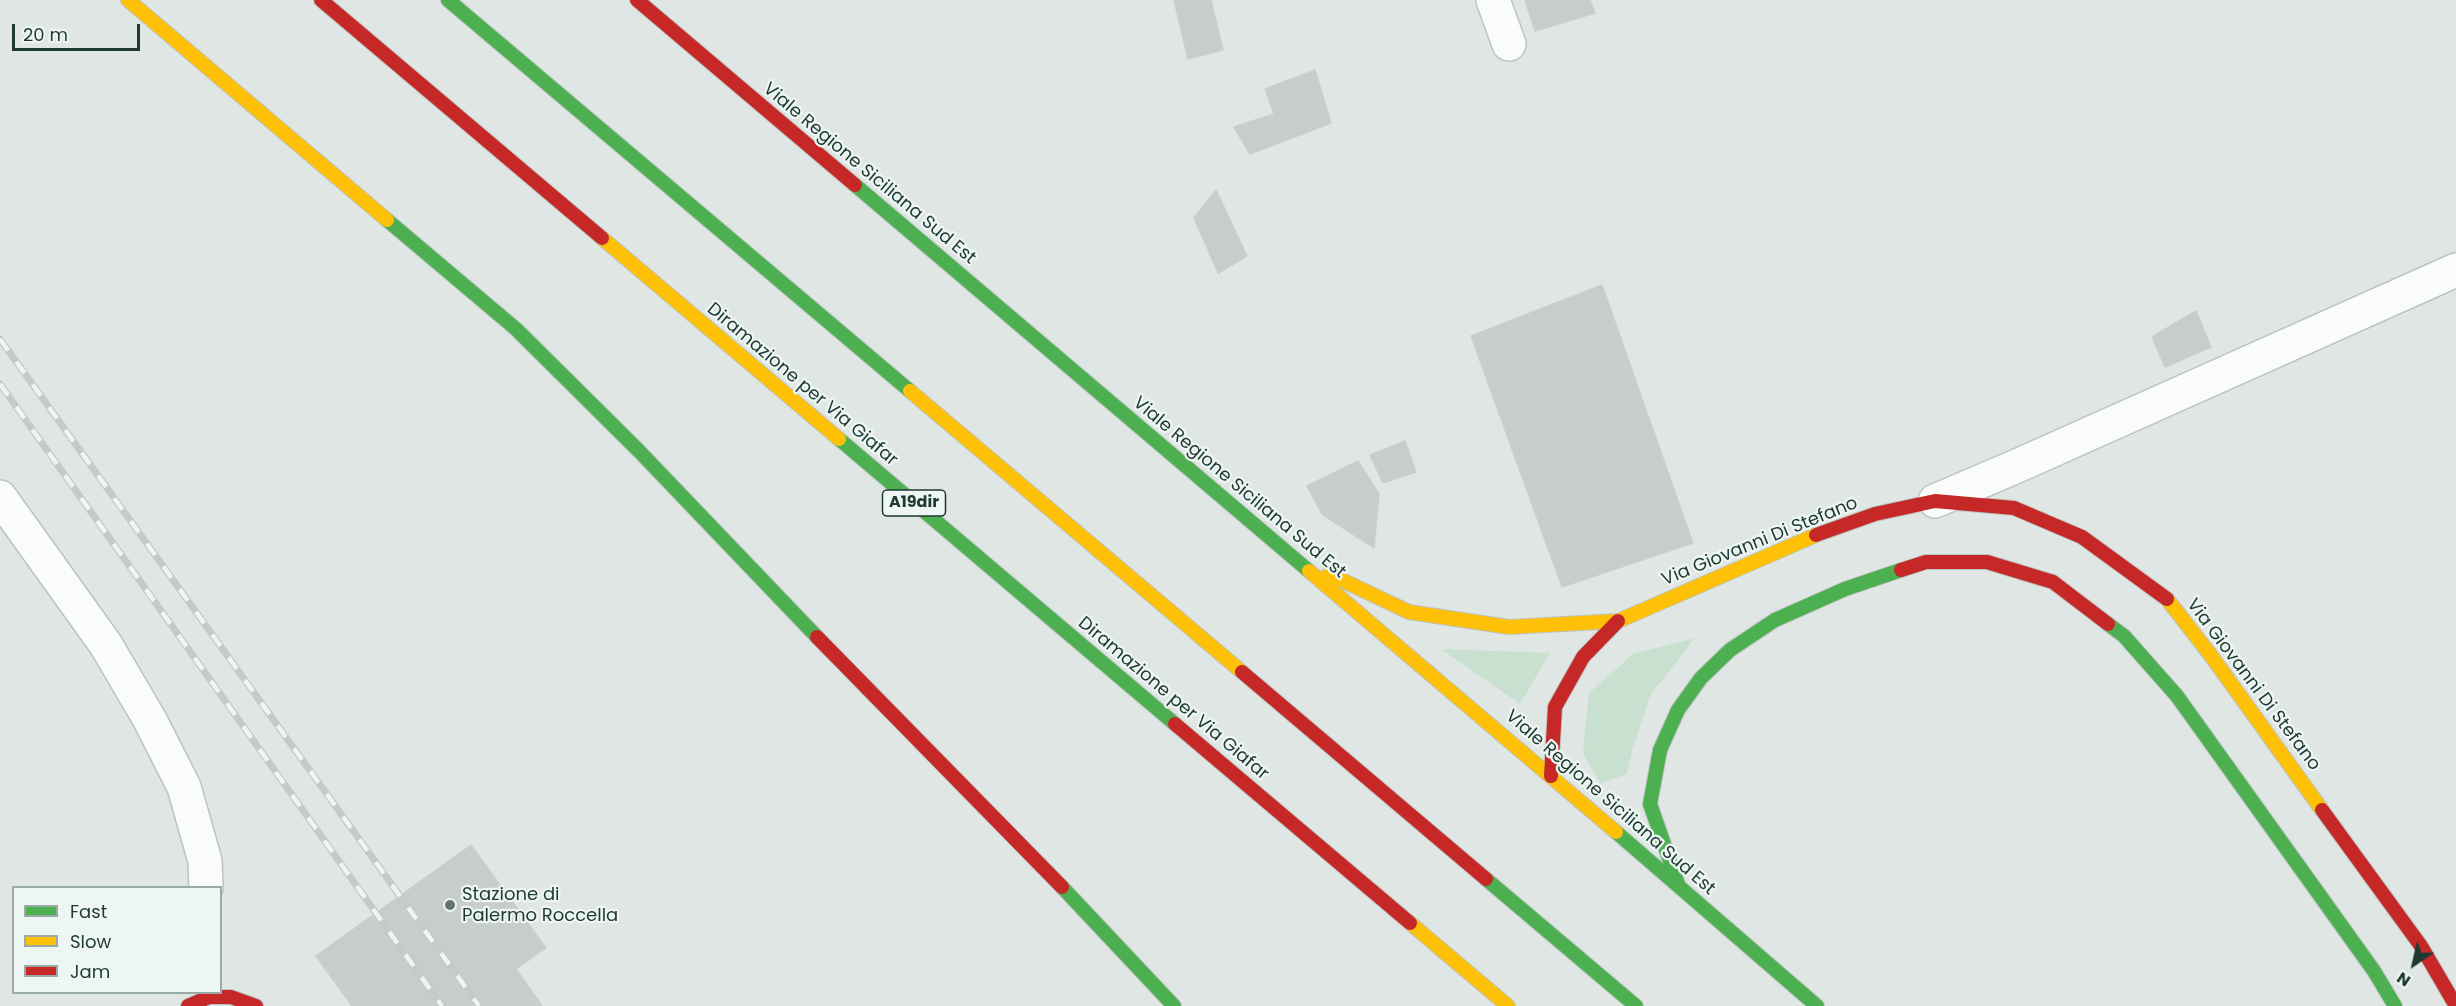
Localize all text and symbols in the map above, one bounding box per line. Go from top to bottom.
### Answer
scale bar [15,12,142,50]
text: 20 m [23,22,68,47]
street label: Viale Regione Siciliana Sud Est [758,79,980,269]
street label: Diramazione per Via Giafar [702,299,902,471]
street label: Viale Regione Siciliana Sud Est [1128,393,1350,583]
road number: A19dir [882,490,946,516]
street label: Via Giovanni Di Stefano [1659,493,1861,591]
street label: Via Giovanni Di Stefano [2181,595,2325,775]
street label: Diramazione per Via Giafar [1073,613,1273,785]
street label: Viale Regione Siciliana Sud Est [1501,706,1719,900]
place label: Stazione di Palermo Roccella [462,884,618,926]
legend [12,886,222,994]
marker: Stazione di Palermo Roccella [443,898,457,912]
text: Fast [70,899,107,924]
text: Slow [70,929,111,954]
north arrow [2384,934,2444,994]
text: Jam [70,959,110,984]
text: N [2392,966,2415,992]

